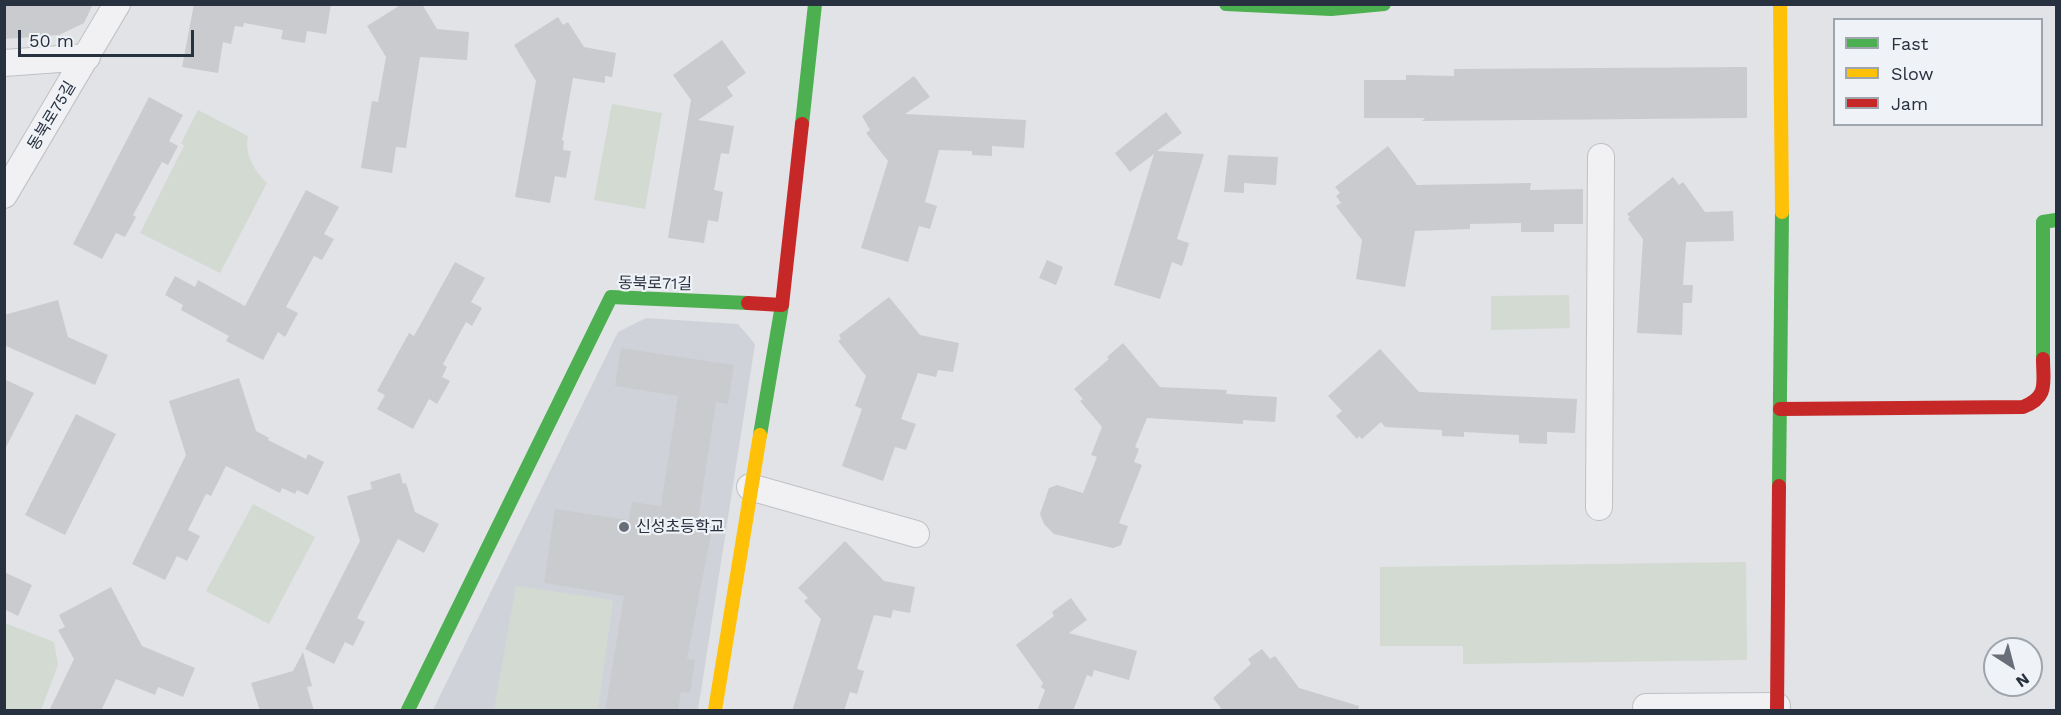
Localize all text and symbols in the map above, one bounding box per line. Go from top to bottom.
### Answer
scale bar [21,18,196,56]
legend [1833,18,2043,126]
text: 50 m [29,30,74,51]
text: Fast [1891,33,1928,54]
text: Slow [1891,63,1934,84]
street label: 동북로75길 [24,78,80,154]
text: Jam [1891,93,1928,114]
street label: 동북로71길 [618,274,692,294]
place label: 신성초등학교 [636,517,724,537]
marker: 신성초등학교 [617,520,631,534]
north arrow [1983,637,2043,697]
text: N [2012,669,2033,692]

